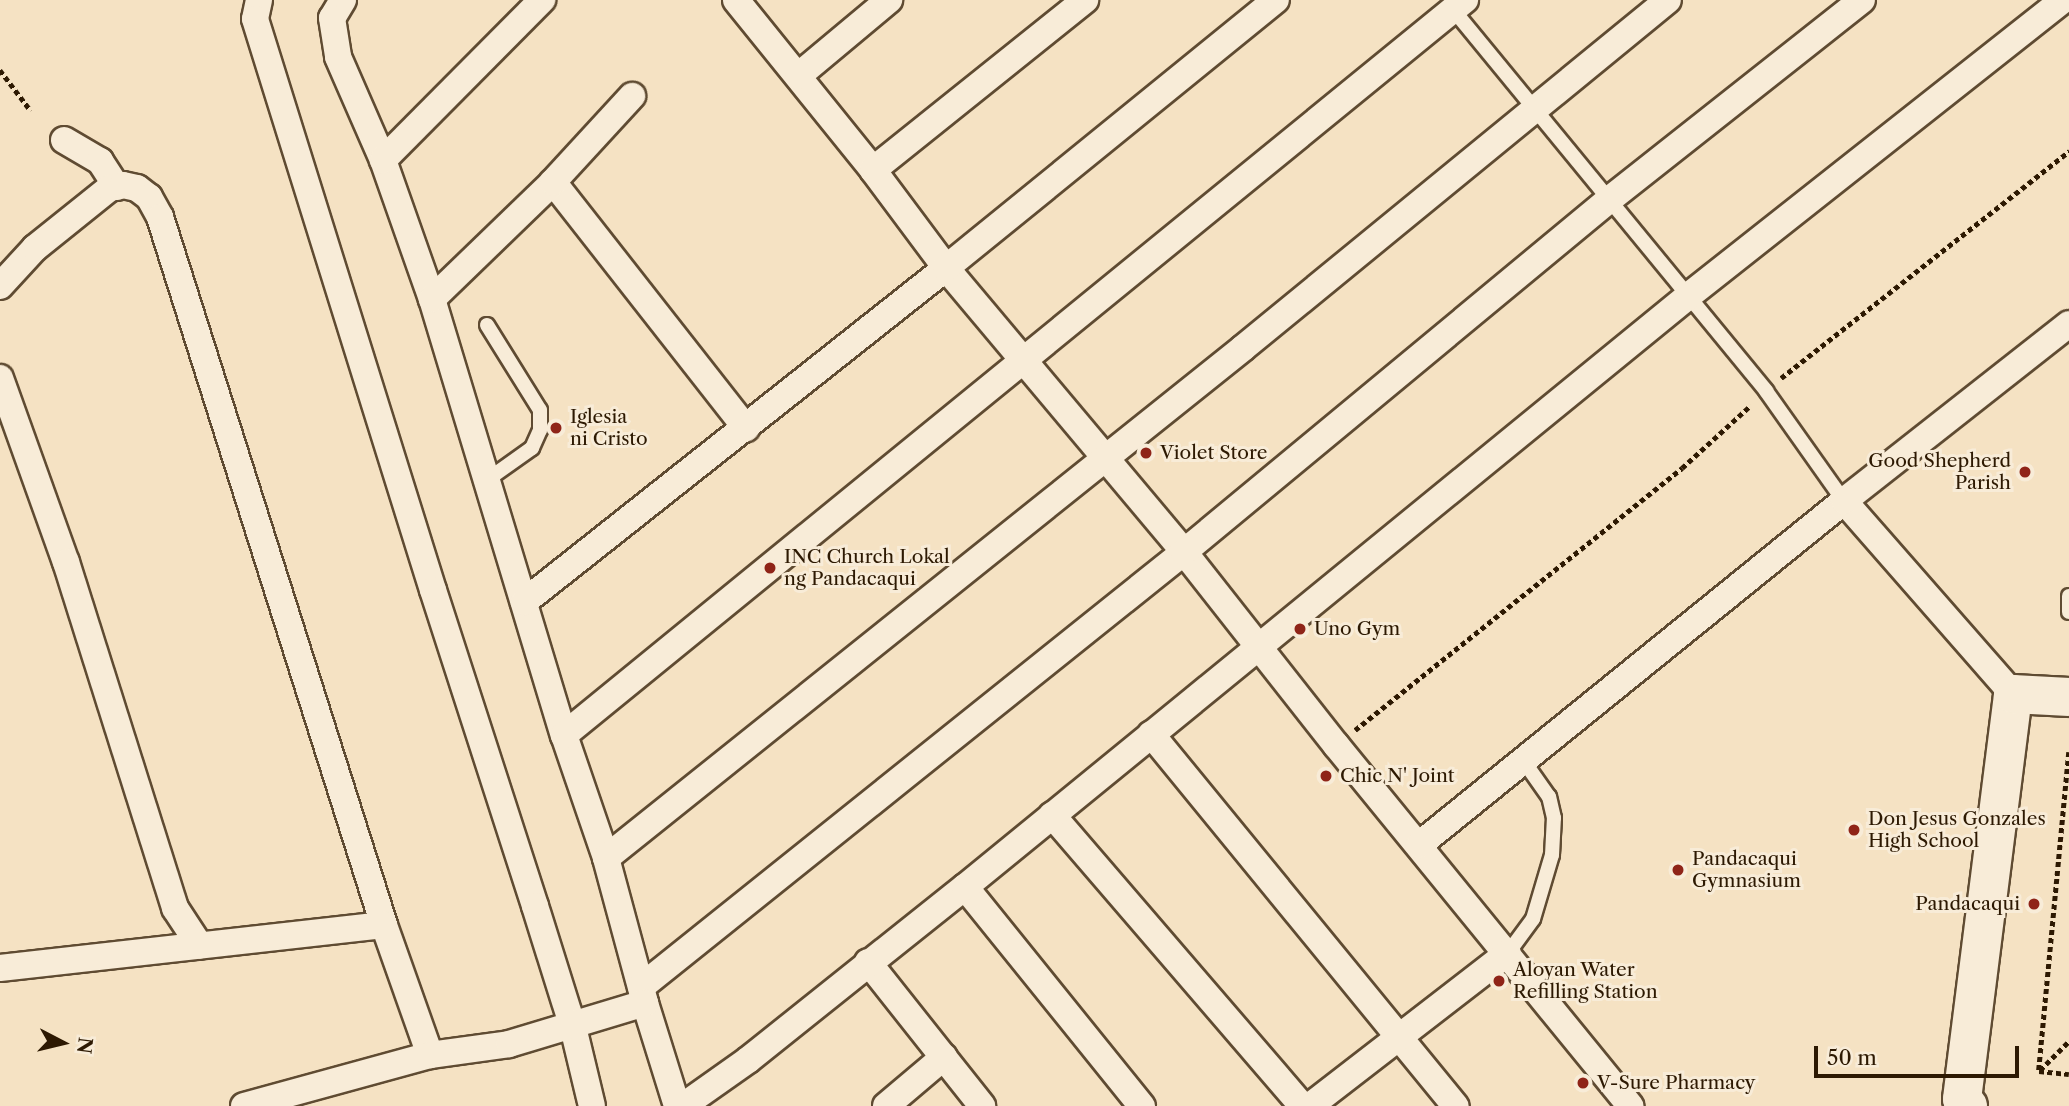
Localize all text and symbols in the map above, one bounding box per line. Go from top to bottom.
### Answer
place label: Iglesia ni Cristo [570,406,648,450]
marker: Iglesia ni Cristo [548,420,564,436]
place label: Violet Store [1160,442,1267,464]
marker: Violet Store [1138,445,1154,461]
place label: Good Shepherd Parish [1868,450,2011,494]
marker: Good Shepherd Parish [2017,464,2033,480]
place label: INC Church Lokal ng Pandacaqui [784,546,950,590]
marker: INC Church Lokal ng Pandacaqui [762,560,778,576]
place label: Uno Gym [1314,618,1400,640]
marker: Uno Gym [1292,621,1308,637]
place label: Chic N' Joint [1340,765,1455,787]
marker: Chic N' Joint [1318,768,1334,784]
place label: Don Jesus Gonzales High School [1868,808,2046,852]
marker: Don Jesus Gonzales High School [1846,822,1862,838]
place label: Pandacaqui Gymnasium [1692,848,1801,892]
marker: Pandacaqui Gymnasium [1670,862,1686,878]
place label: Pandacaqui [1915,893,2020,915]
marker: Pandacaqui [2026,896,2042,912]
place label: Aloyan Water Refilling Station [1513,959,1658,1003]
marker: Aloyan Water Refilling Station [1491,973,1507,989]
north arrow [28,1008,98,1078]
scale bar [1817,1032,2022,1076]
text: N [72,1036,97,1055]
text: 50 m [1827,1045,1877,1070]
place label: V-Sure Pharmacy [1597,1072,1755,1094]
marker: V-Sure Pharmacy [1575,1075,1591,1091]

